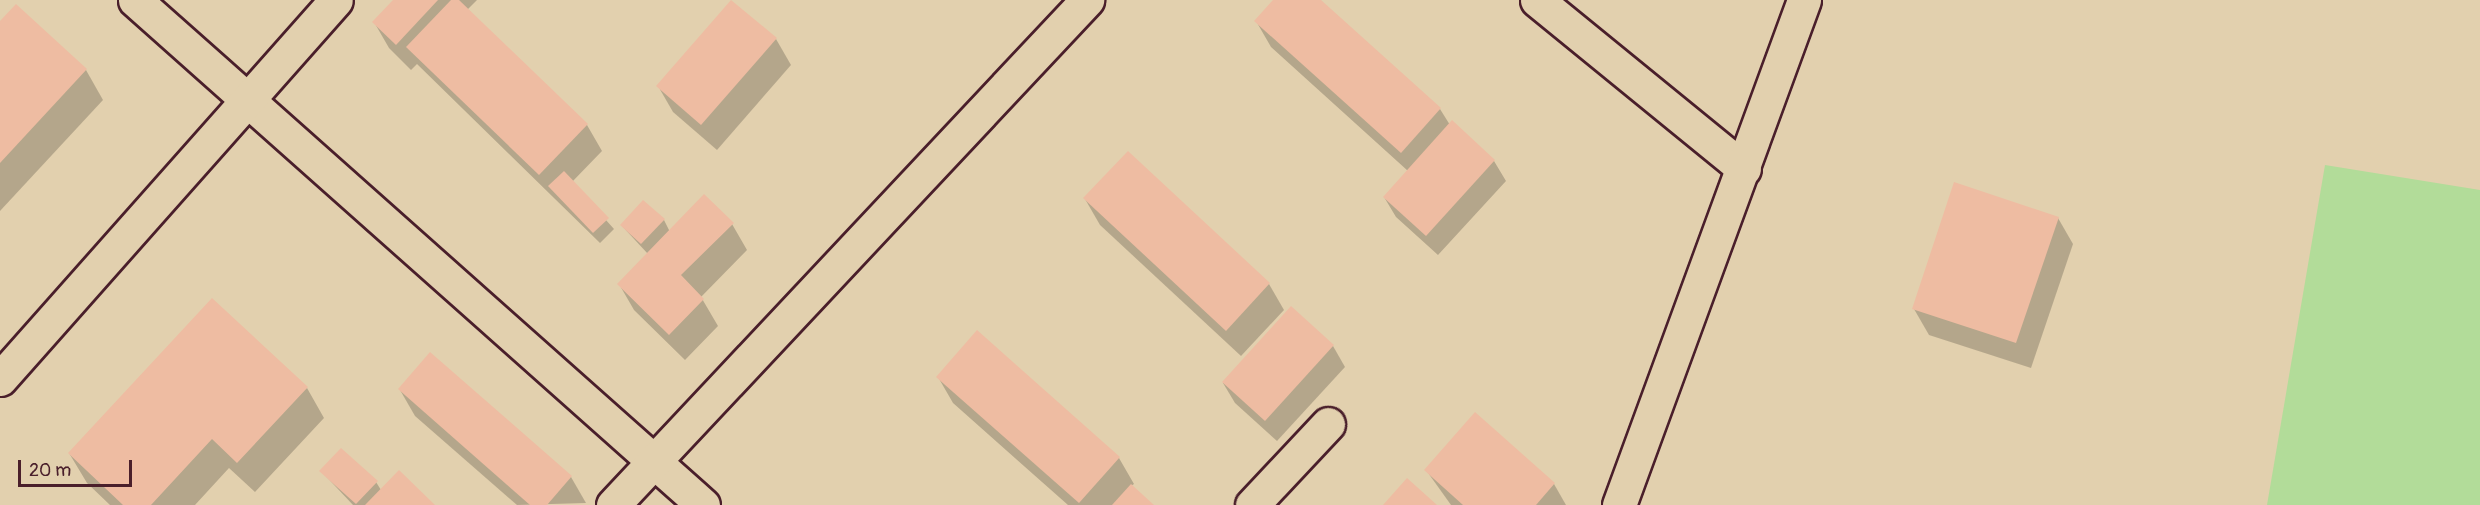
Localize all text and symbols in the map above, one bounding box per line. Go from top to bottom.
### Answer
scale bar [21,448,135,486]
text: 20 m [29,459,71,482]

